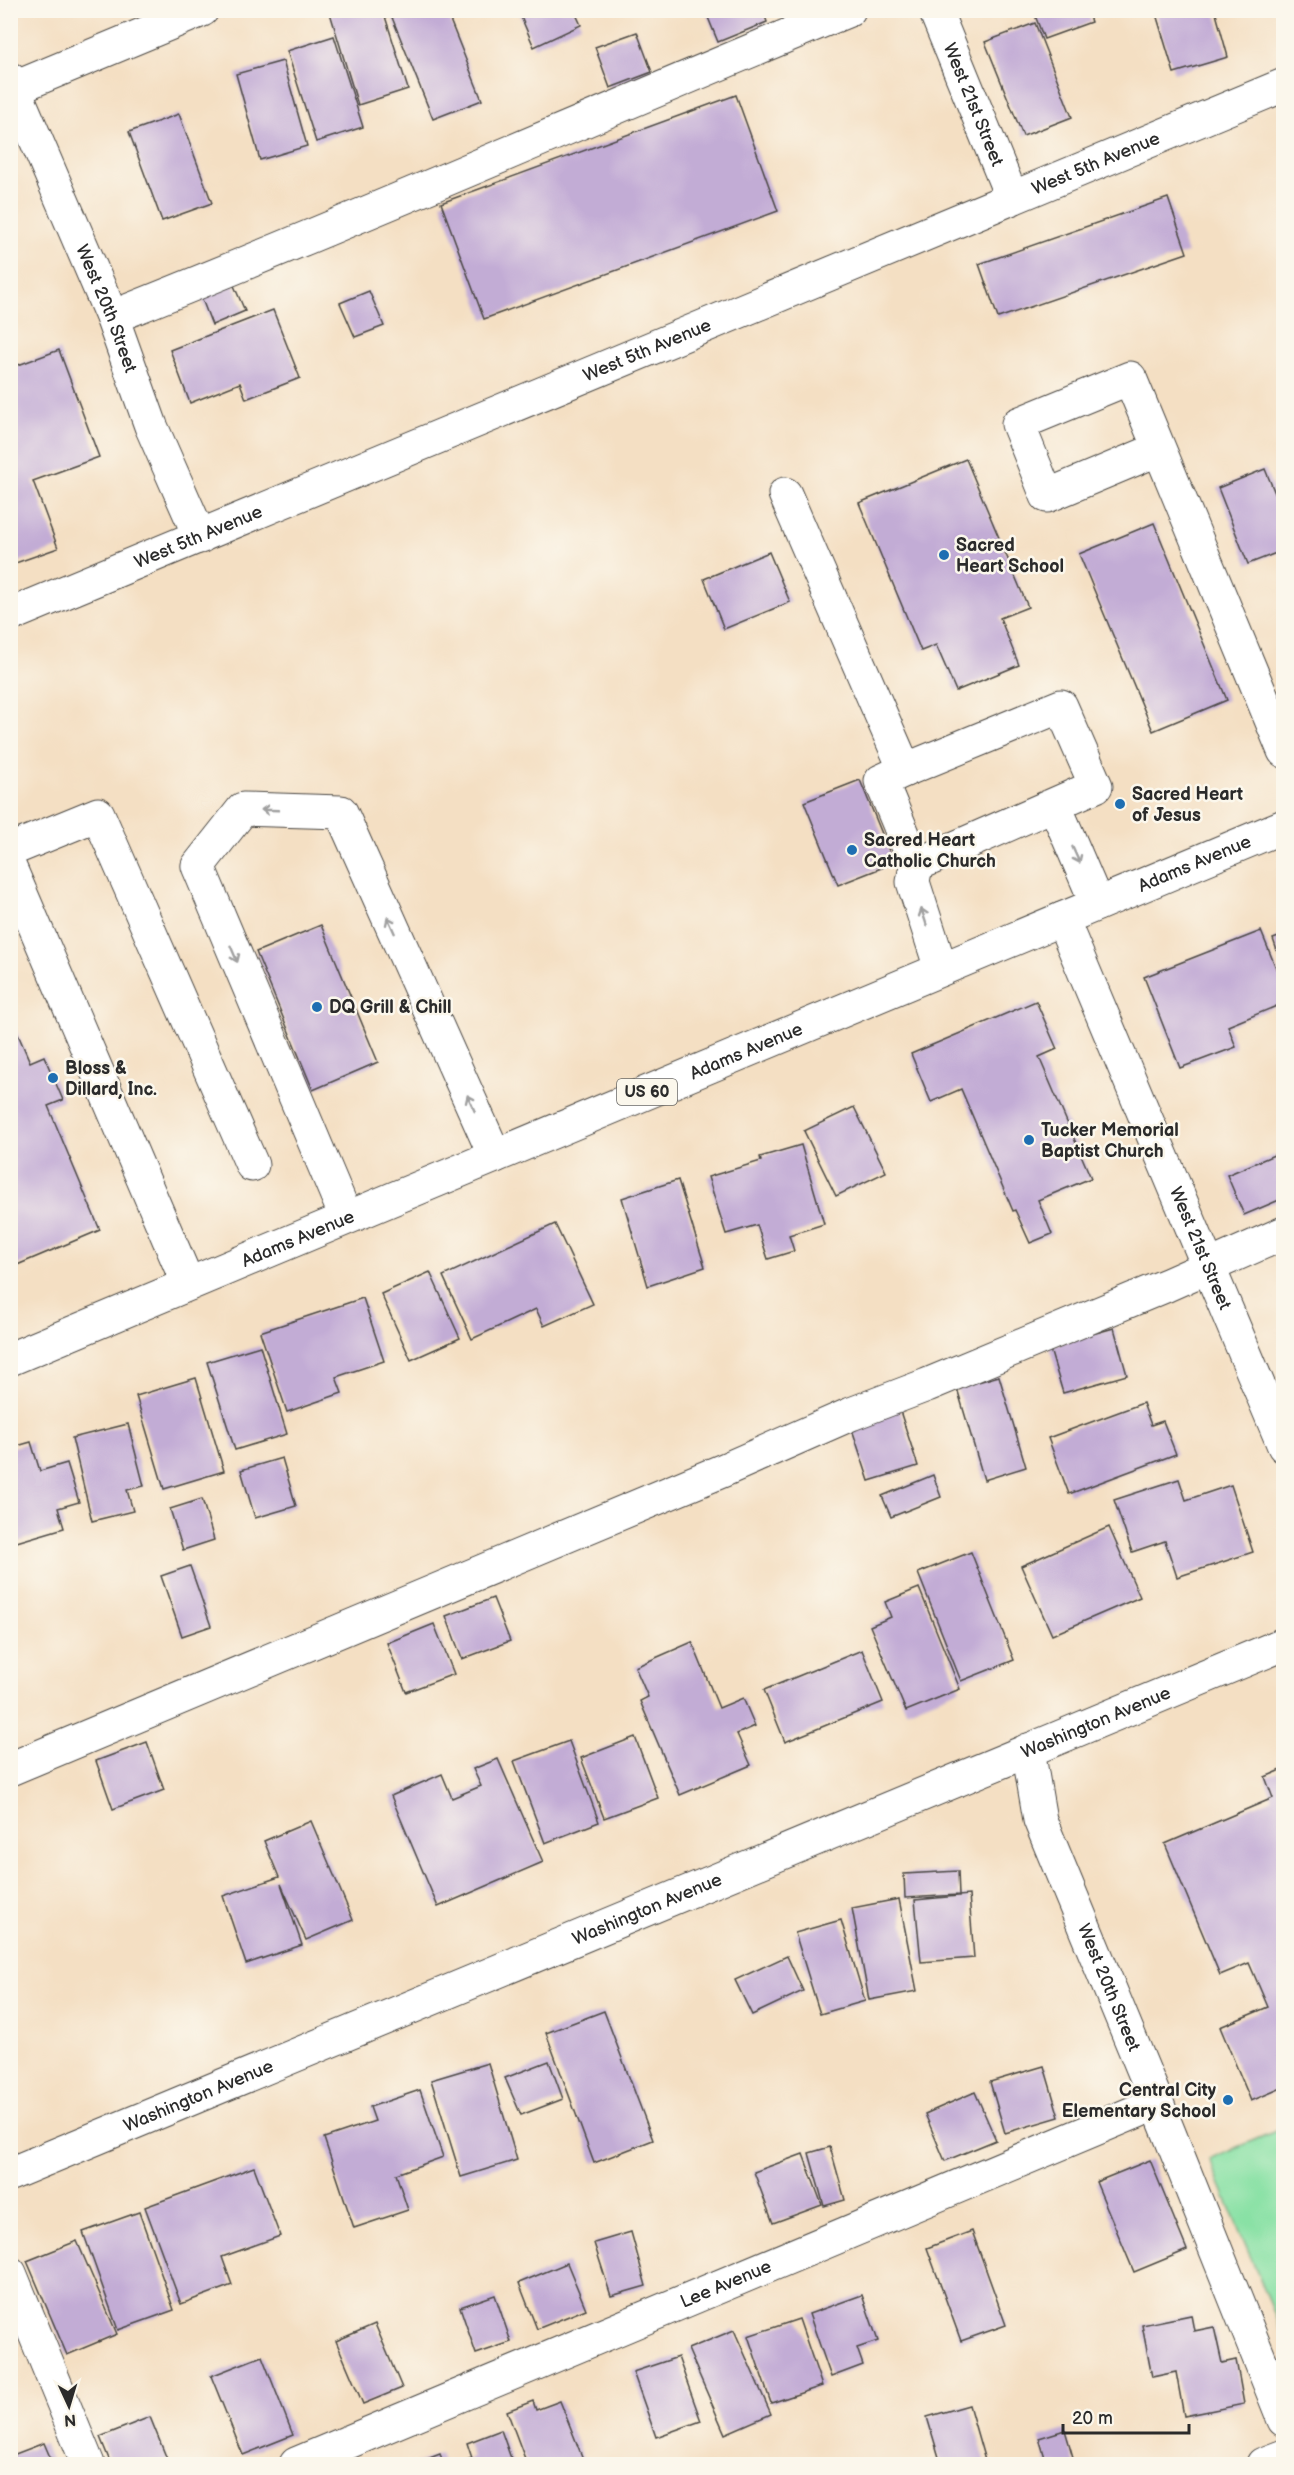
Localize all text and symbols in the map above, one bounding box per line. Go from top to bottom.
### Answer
street label: West 21st Street [939,40,1008,169]
street label: West 5th Avenue [1029,127,1163,199]
street label: West 20th Street [72,241,142,376]
street label: West 5th Avenue [580,314,714,386]
street label: West 5th Avenue [131,501,266,573]
place label: Sacred Heart School [956,535,1064,577]
marker: Sacred Heart School [937,548,951,562]
place label: Sacred Heart of Jesus [1132,784,1243,826]
marker: Sacred Heart of Jesus [1113,797,1127,811]
one-way arrow [260,804,280,815]
place label: Sacred Heart Catholic Church [864,830,996,872]
street label: Adams Avenue [1135,830,1254,896]
marker: Sacred Heart Catholic Church [845,843,859,857]
one-way arrow [1071,845,1082,863]
one-way arrow [918,908,929,927]
one-way arrow [385,916,397,934]
one-way arrow [230,945,241,963]
place label: DQ Grill & Chill [329,997,452,1018]
marker: DQ Grill & Chill [310,1000,324,1014]
street label: Adams Avenue [687,1018,806,1084]
place label: Bloss & Dillard, Inc. [65,1058,157,1100]
marker: Bloss & Dillard, Inc. [46,1071,60,1085]
road number: US 60 [617,1079,677,1105]
one-way arrow [465,1094,476,1112]
place label: Tucker Memorial Baptist Church [1041,1120,1179,1162]
marker: Tucker Memorial Baptist Church [1022,1133,1036,1147]
street label: West 21st Street [1165,1183,1236,1313]
street label: Adams Avenue [238,1206,358,1271]
street label: Washington Avenue [1018,1682,1174,1763]
street label: Washington Avenue [569,1868,725,1949]
street label: West 20th Street [1073,1920,1145,2055]
street label: Washington Avenue [120,2055,277,2136]
place label: Central City Elementary School [1062,2080,1217,2122]
marker: Central City Elementary School [1221,2093,1235,2107]
street label: Lee Avenue [677,2255,775,2312]
north arrow [39,2376,99,2436]
scale bar [1063,2397,1189,2435]
text: 20 m [1072,2408,1113,2429]
text: N [63,2410,77,2429]

